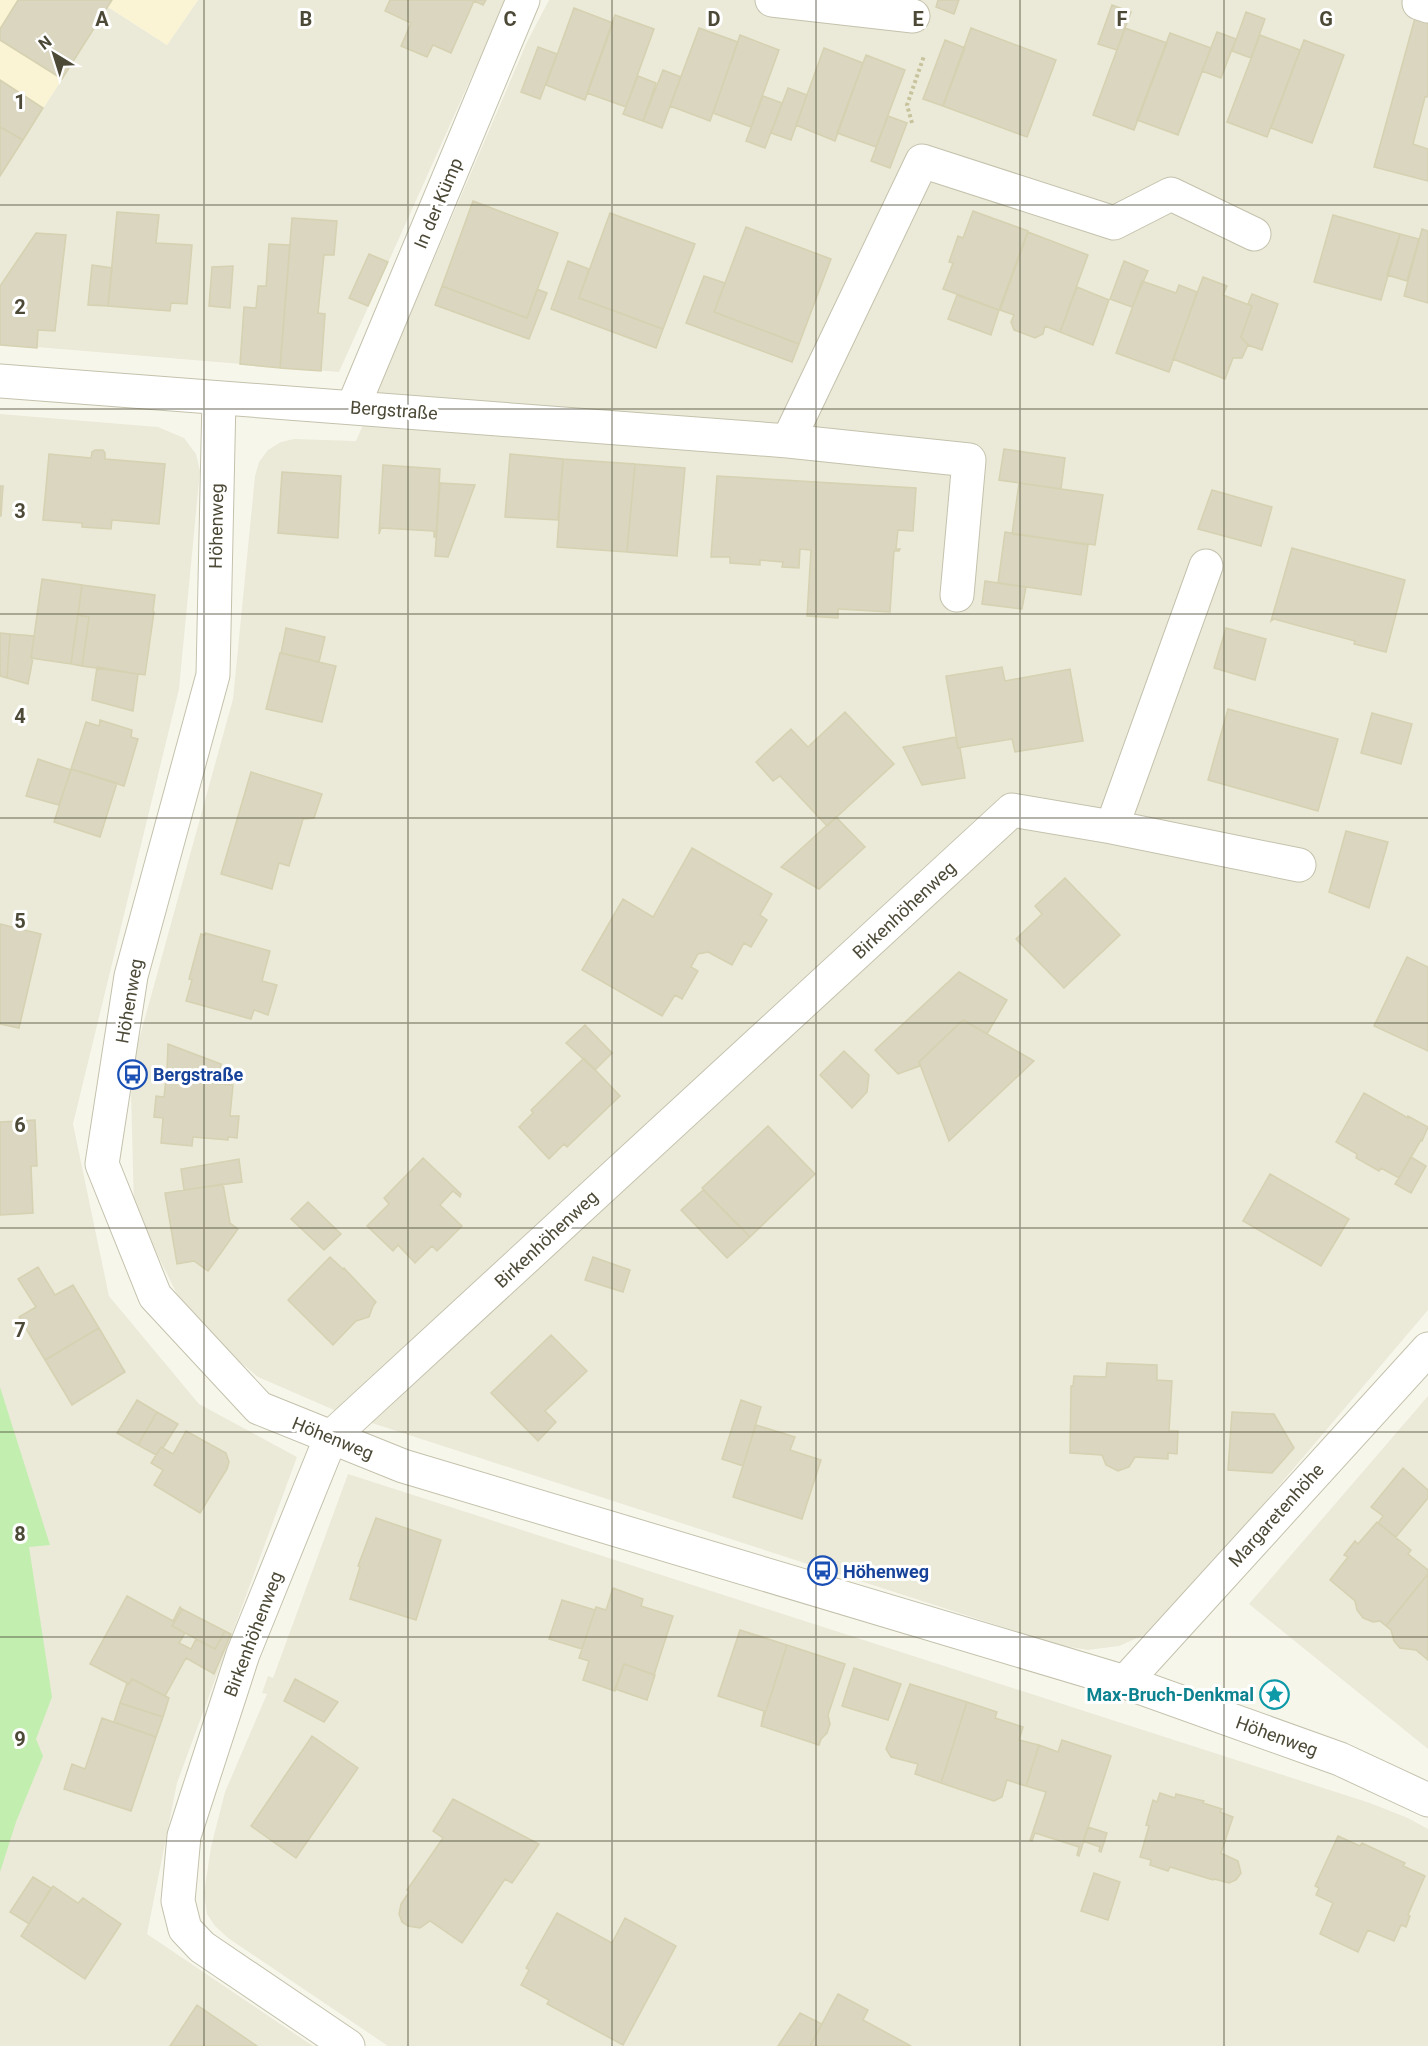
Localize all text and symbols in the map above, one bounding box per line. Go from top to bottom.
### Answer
text: A [95,7,109,31]
text: B [300,7,312,31]
text: C [503,7,517,31]
text: D [708,7,721,31]
text: E [912,7,924,31]
text: F [1117,7,1128,31]
text: G [1319,7,1333,31]
north arrow [24,24,84,84]
text: N [35,32,55,54]
text: 1 [14,90,26,114]
street label: In der Kümp [409,154,467,252]
text: 2 [14,295,26,319]
street label: Bergstraße [349,396,439,424]
street label: Höhenweg [205,483,227,569]
text: 3 [14,499,26,523]
text: 4 [14,704,26,728]
street label: Birkenhöhenweg [848,857,960,963]
text: 5 [14,909,26,933]
street label: Höhenweg [111,957,147,1045]
bus stop icon: Bergstraße [116,1058,148,1090]
place label: Bergstraße [153,1064,244,1085]
text: 6 [14,1113,26,1137]
street label: Birkenhöhenweg [490,1186,602,1292]
text: 7 [14,1318,26,1342]
street label: Höhenweg [289,1412,377,1464]
street label: Margaretenhöhe [1224,1459,1328,1571]
text: 8 [14,1522,26,1546]
bus stop icon: Höhenweg [806,1555,838,1587]
place label: Höhenweg [843,1561,929,1582]
street label: Birkenhöhenweg [219,1568,287,1700]
place icon: Max-Bruch-Denkmal [1259,1678,1291,1710]
place label: Max-Bruch-Denkmal [1087,1684,1254,1705]
street label: Höhenweg [1233,1711,1321,1761]
text: 9 [14,1727,26,1751]

